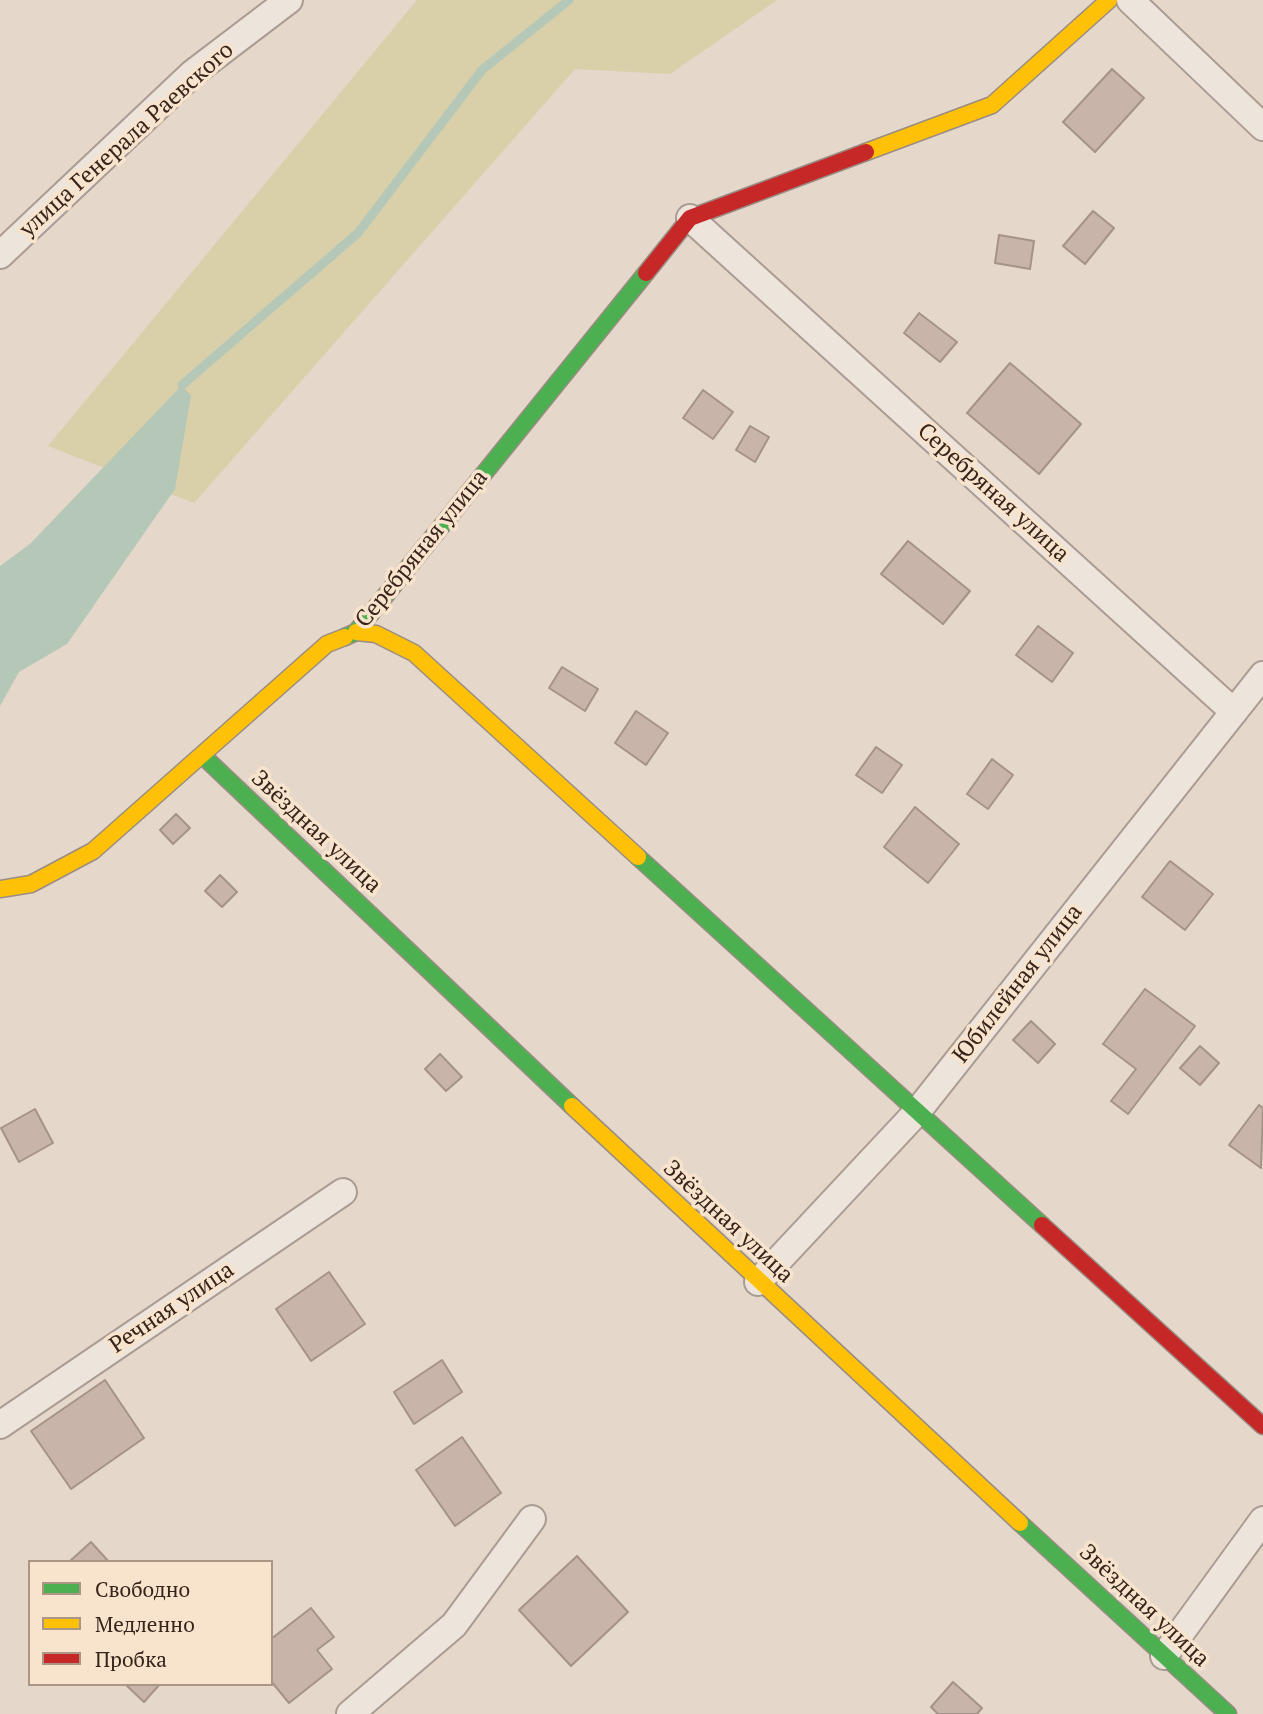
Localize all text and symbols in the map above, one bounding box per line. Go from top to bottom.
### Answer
street label: улица Генерала Раевского [14,37,240,243]
street label: Серебряная улица [911,418,1075,568]
street label: Серебряная улица [350,465,494,633]
street label: Звёздная улица [245,765,387,899]
street label: Юбилейная улица [947,899,1089,1069]
street label: Звёздная улица [657,1155,799,1289]
street label: Речная улица [105,1256,239,1360]
street label: Звёздная улица [1073,1539,1215,1673]
legend [28,1560,273,1686]
text: Свободно [95,1575,190,1603]
text: Медленно [95,1610,195,1638]
text: Пробка [95,1645,167,1673]

